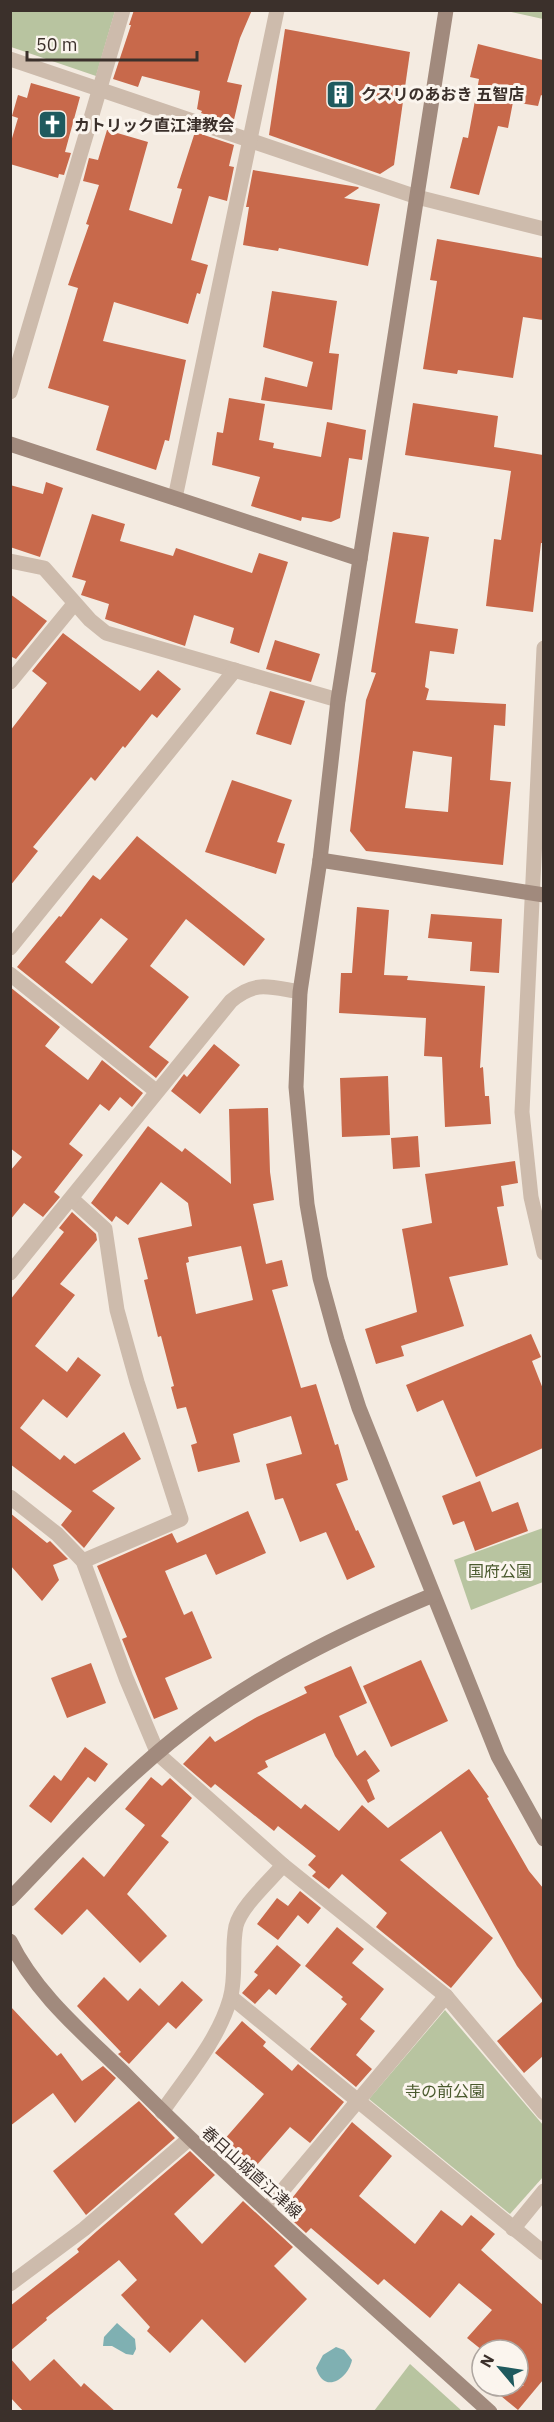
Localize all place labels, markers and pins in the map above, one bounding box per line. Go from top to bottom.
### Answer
building icon: クスリのあおき 五智店 [324,78,356,110]
place label: クスリのあおき 五智店 [361,84,524,104]
church icon: カトリック直江津教会 [37,109,69,141]
place label: カトリック直江津教会 [74,115,234,135]

